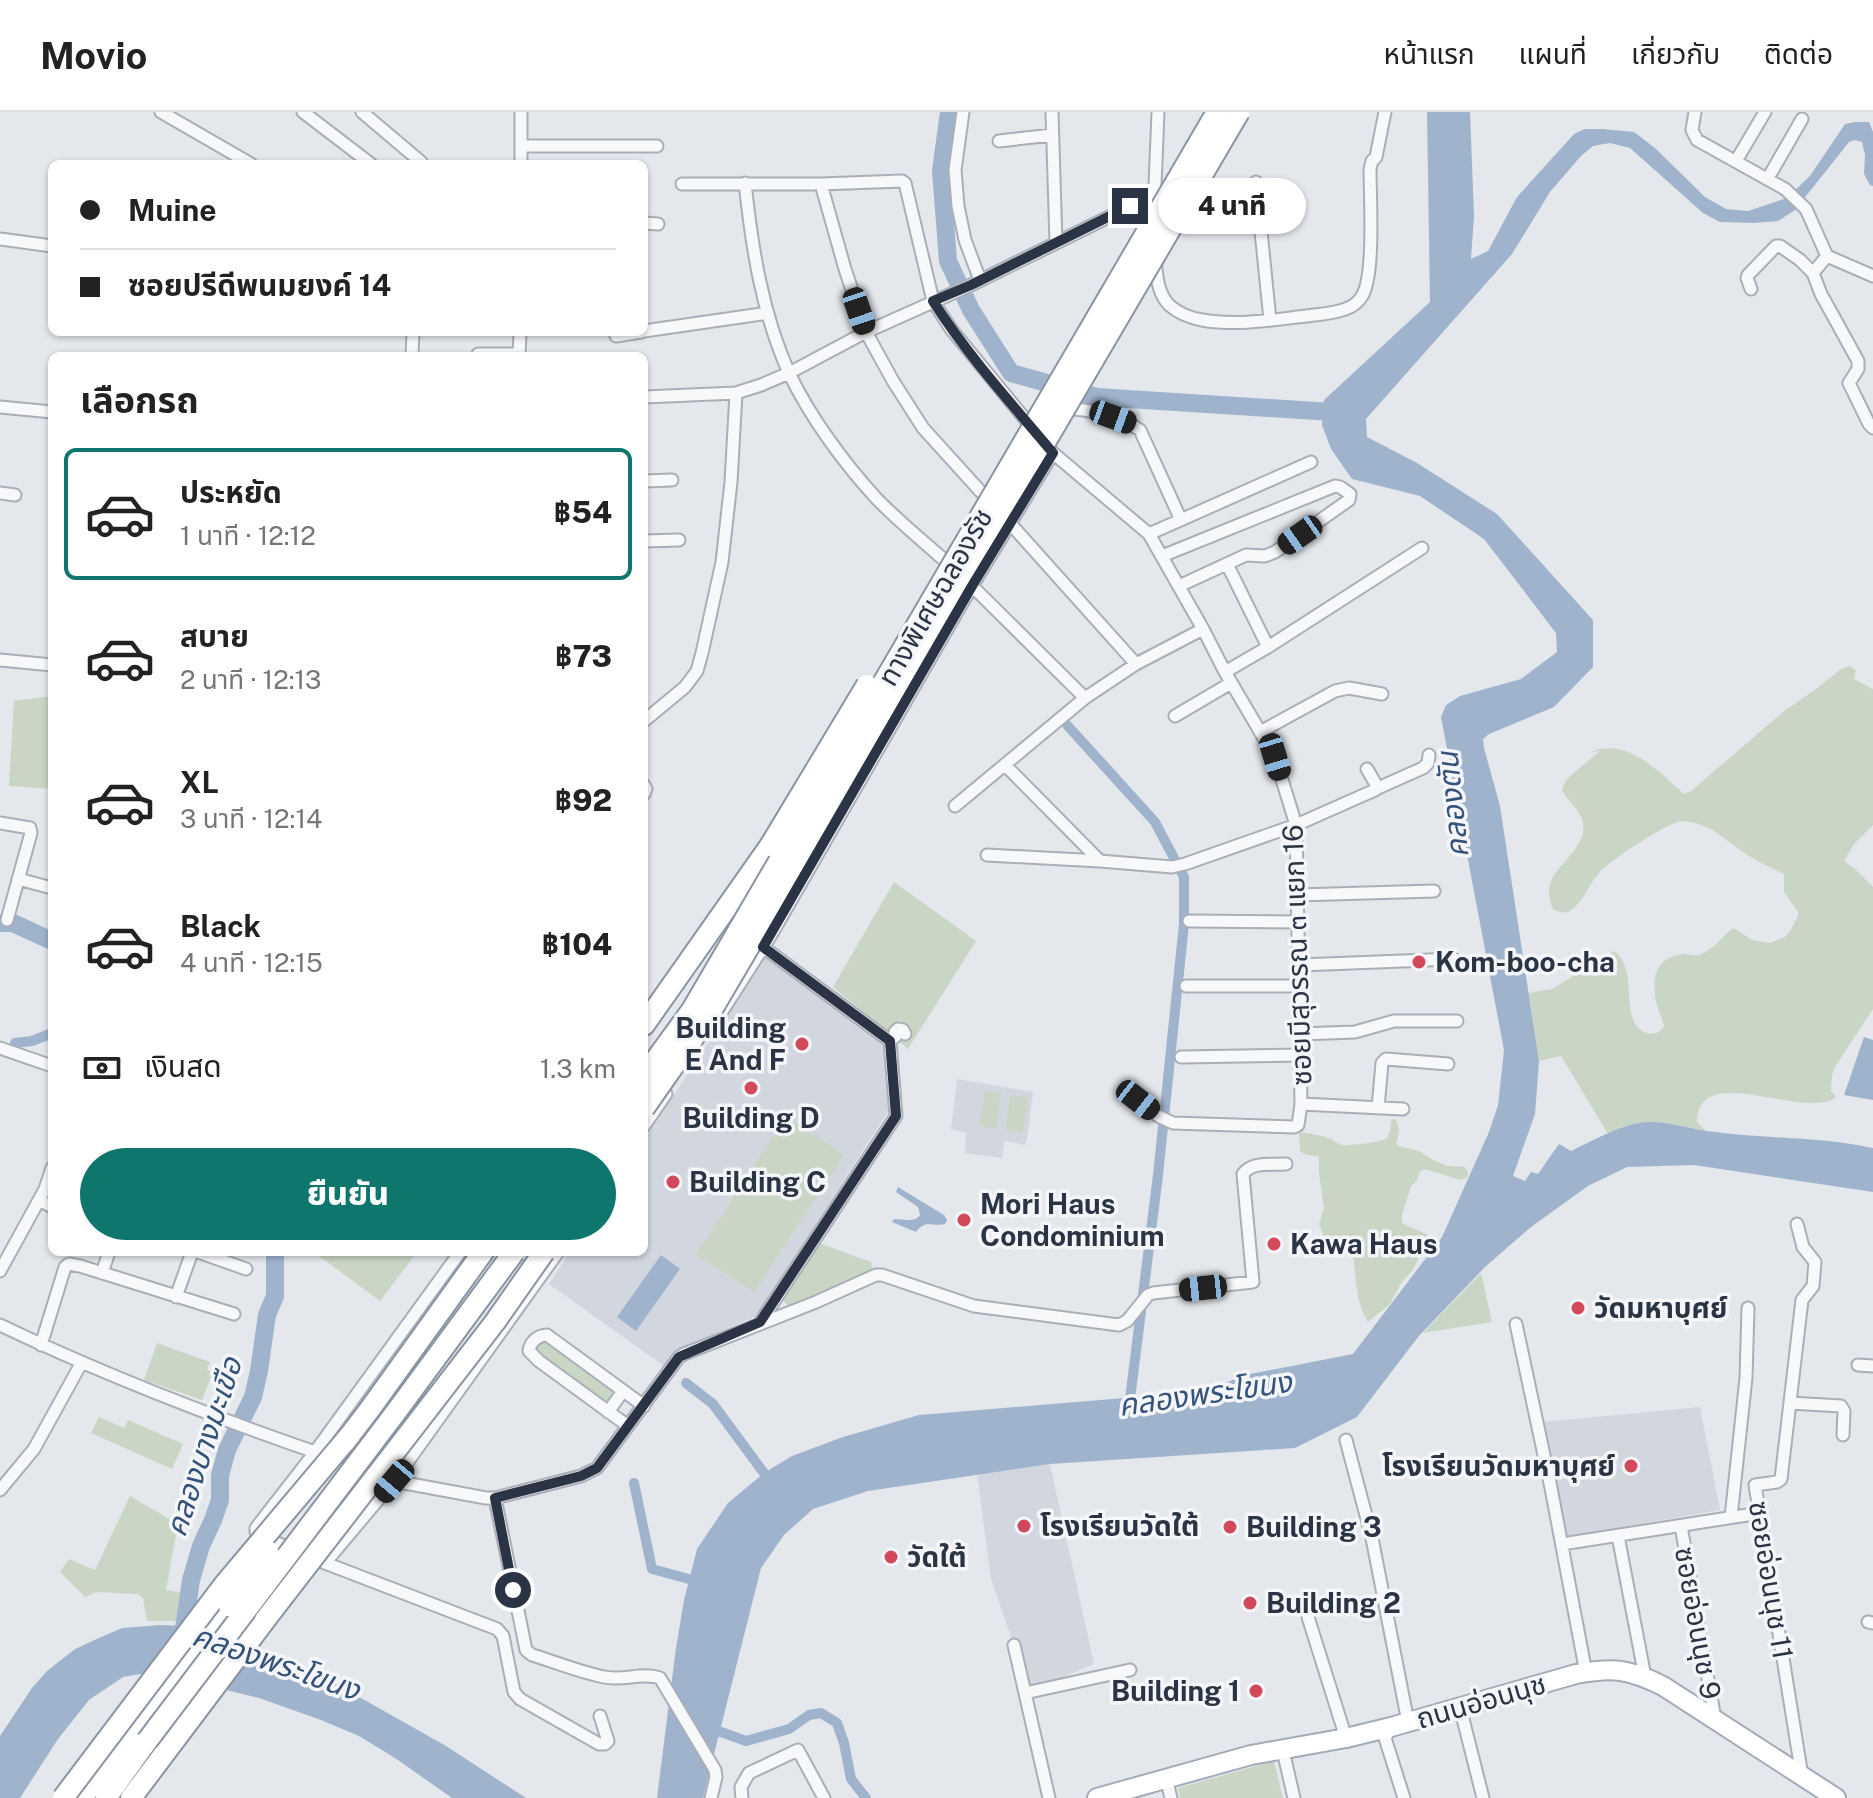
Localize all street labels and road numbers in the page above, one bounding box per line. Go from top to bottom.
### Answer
street label: ทางพิเศษฉลองรัช [870,502,999,691]
street label: ซอยมีสุวรรณ ๓ แยก 16 [1275,824,1319,1086]
street label: ซอยอ่อนนุช 11 [1742,1498,1800,1662]
street label: ซอยอ่อนนุช 9 [1668,1544,1728,1702]
street label: ถนนอ่อนนุช [1412,1666,1550,1736]

